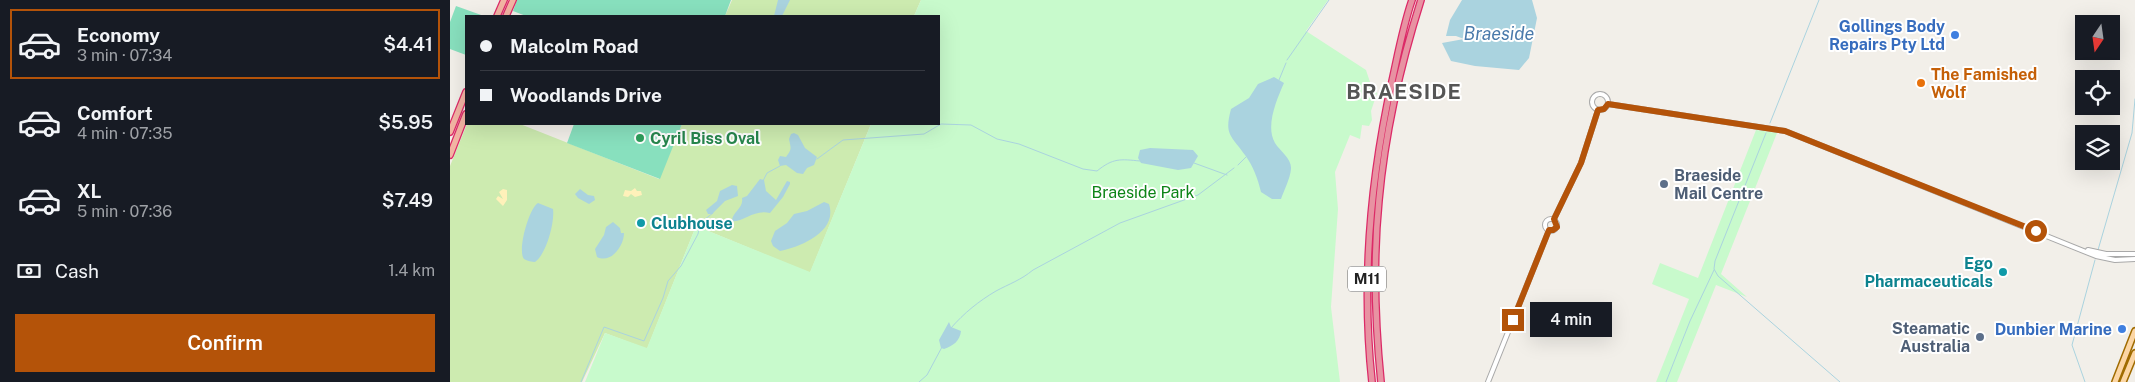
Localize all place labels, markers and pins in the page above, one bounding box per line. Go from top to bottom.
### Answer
place label: Gollings Body Repairs Pty Ltd [1829,17,1945,54]
marker: Gollings Body Repairs Pty Ltd [1949,29,1961,41]
place label: The Famished Wolf [1931,65,2037,102]
marker: The Famished Wolf [1915,77,1927,89]
place label: Cyril Biss Oval [650,129,760,148]
marker: Cyril Biss Oval [634,132,646,144]
place label: Braeside Mail Centre [1674,166,1763,203]
marker: Braeside Mail Centre [1658,178,1670,190]
place label: Clubhouse [651,214,733,233]
marker: Clubhouse [635,217,647,229]
place label: Ego Pharmaceuticals [1864,254,1993,291]
marker: Ego Pharmaceuticals [1997,266,2009,278]
place label: Steamatic Australia [1892,319,1970,356]
place label: Dunbier Marine [1995,320,2112,339]
marker: Dunbier Marine [2116,323,2128,335]
marker: Steamatic Australia [1974,331,1986,343]

